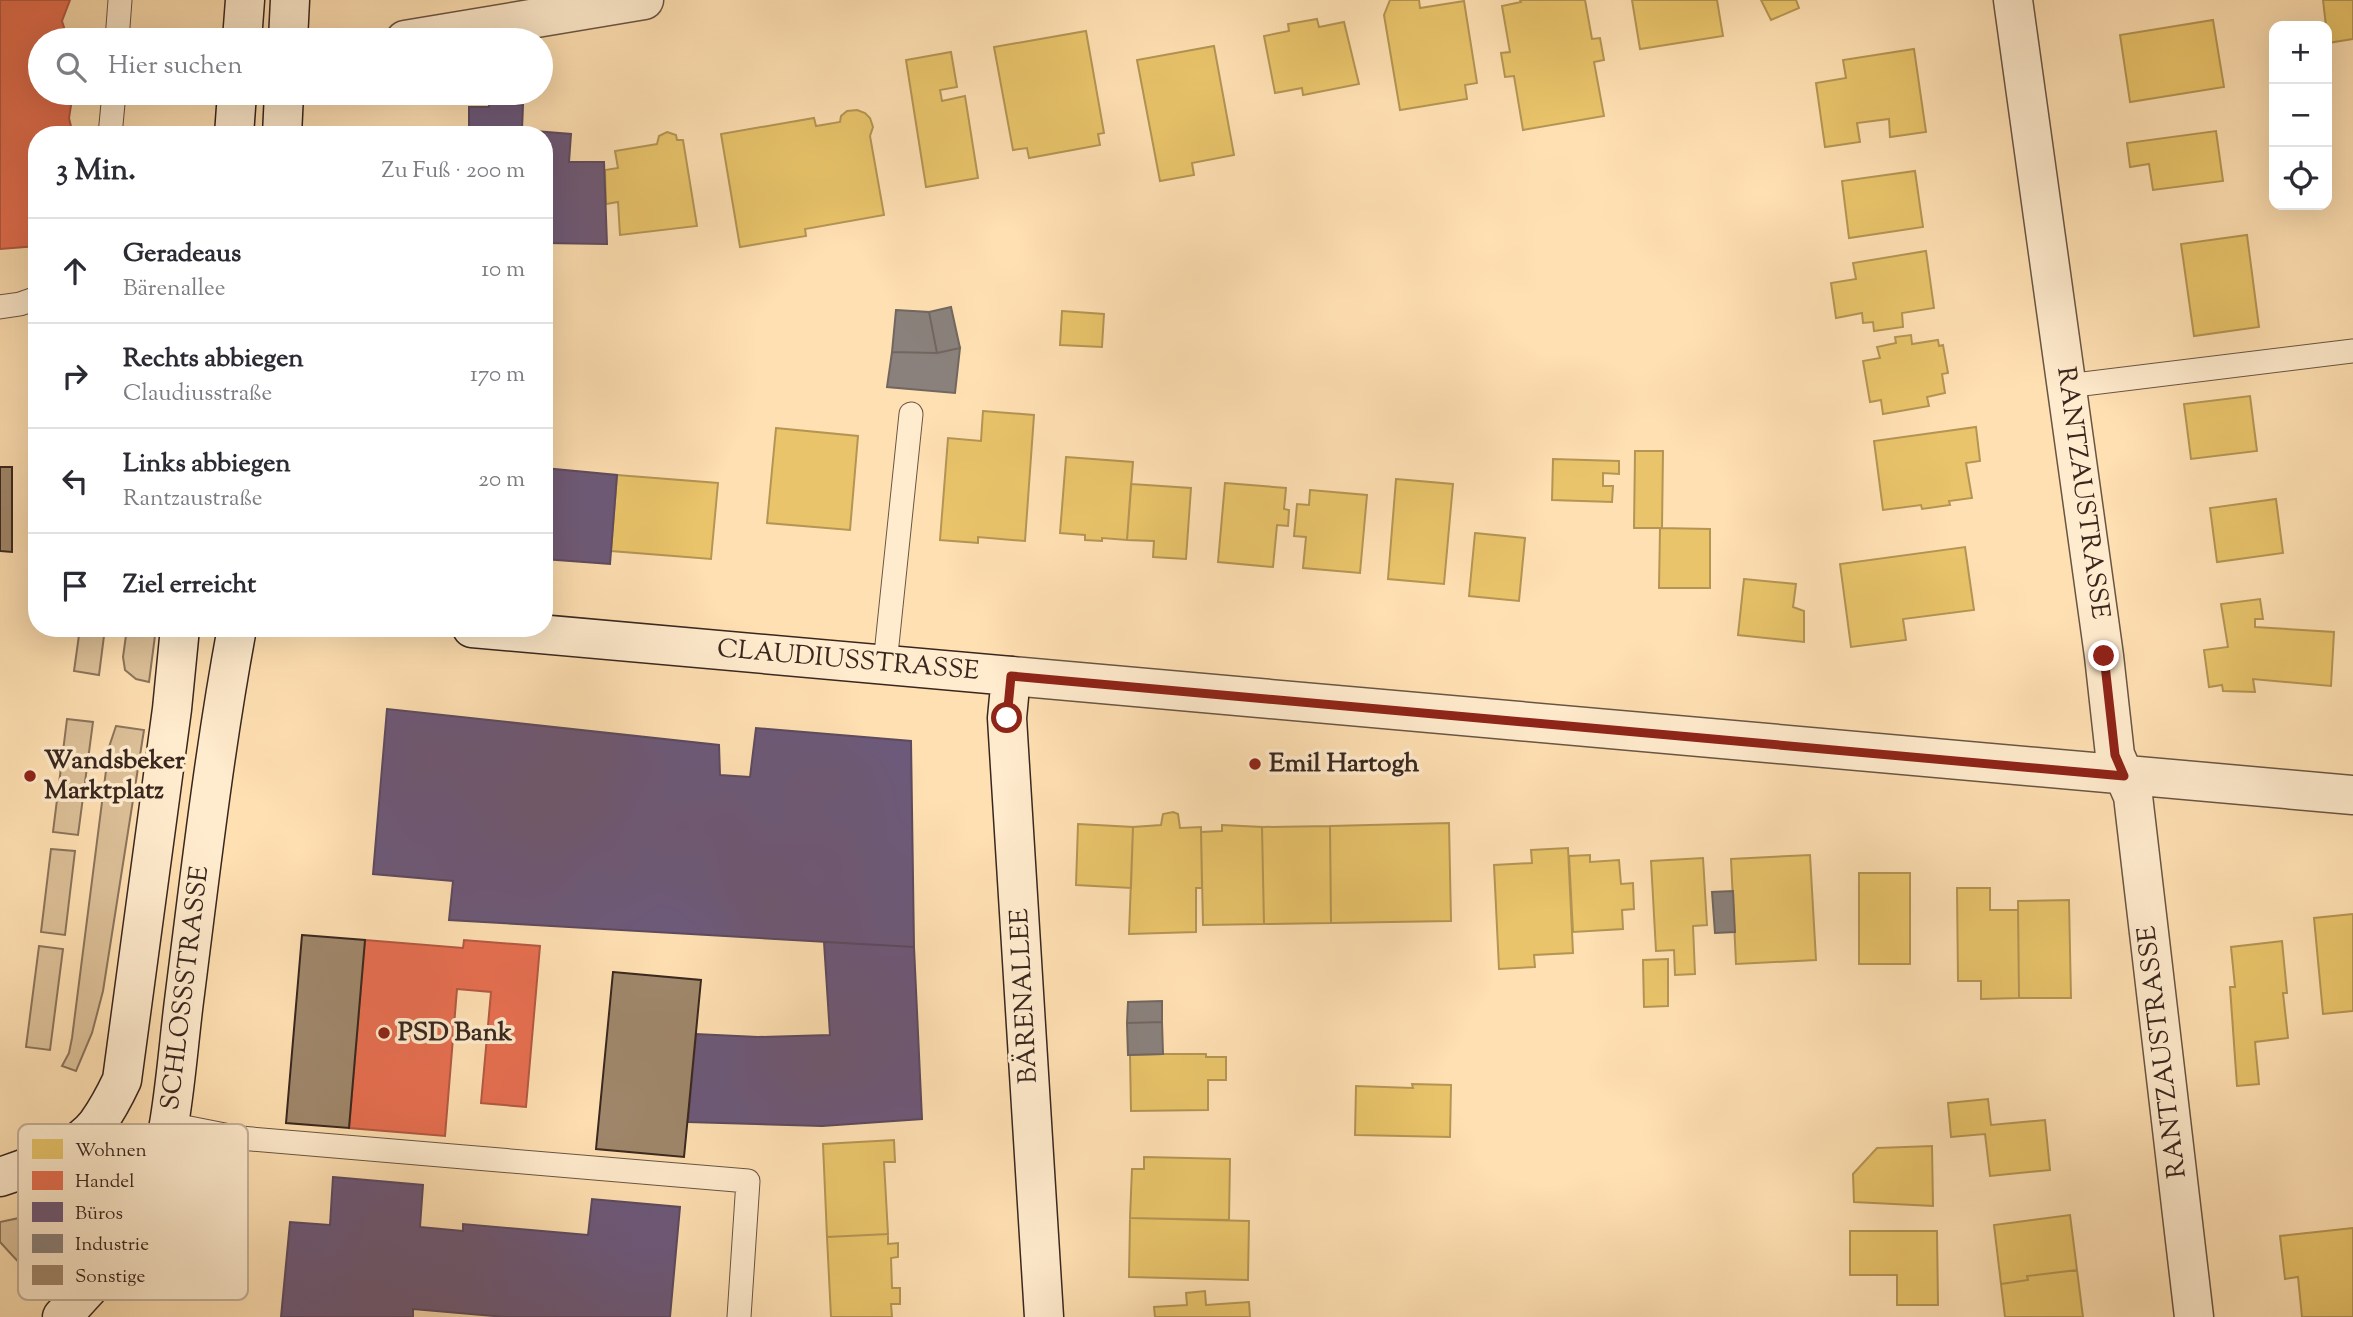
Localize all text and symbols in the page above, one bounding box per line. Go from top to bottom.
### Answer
map controls [2269,21,2332,210]
button: + [2269,21,2332,84]
search box [28,28,553,105]
icon: search [52,48,90,86]
text: Hier suchen [108,48,243,85]
button: − [2269,84,2332,147]
button: locate [2269,147,2332,210]
text: 3 Min. [56,150,136,193]
text: Zu Fuß · 200 m [382,155,525,188]
text: Geradeaus [123,236,241,273]
icon: ahead [56,252,94,290]
text: 10 m [481,254,525,287]
text: Bärenallee [123,273,225,306]
text: Rechts abbiegen [123,341,304,378]
icon: right [56,357,94,395]
text: 170 m [470,359,525,392]
street label: RANTZAUSTRASSE [2046,365,2118,622]
text: Claudiusstraße [123,378,272,411]
text: Links abbiegen [123,446,291,483]
icon: left [56,462,94,500]
text: 20 m [478,464,525,497]
text: Rantzaustraße [123,483,263,516]
icon: arrive [56,567,94,605]
text: Ziel erreicht [123,567,256,604]
street label: CLAUDIUSSTRASSE [715,631,981,691]
route end [2088,640,2119,671]
route start [991,702,1022,733]
place label: Wandsbeker Marktplatz [44,743,185,810]
place label: Emil Hartogh [1269,746,1420,783]
marker: Emil Hartogh [1247,756,1263,772]
marker: Wandsbeker Marktplatz [22,768,38,784]
street label: SCHLOSSSTRASSE [153,863,219,1112]
street label: BÄRENALLEE [1002,907,1048,1085]
street label: RANTZAUSTRASSE [2129,923,2197,1180]
place label: PSD Bank [398,1015,513,1052]
marker: PSD Bank [376,1025,392,1041]
legend [18,1124,248,1300]
text: Wohnen [75,1138,147,1165]
text: Handel [75,1169,134,1196]
text: Büros [75,1201,123,1228]
text: Industrie [75,1232,149,1259]
text: Sonstige [75,1264,145,1291]

